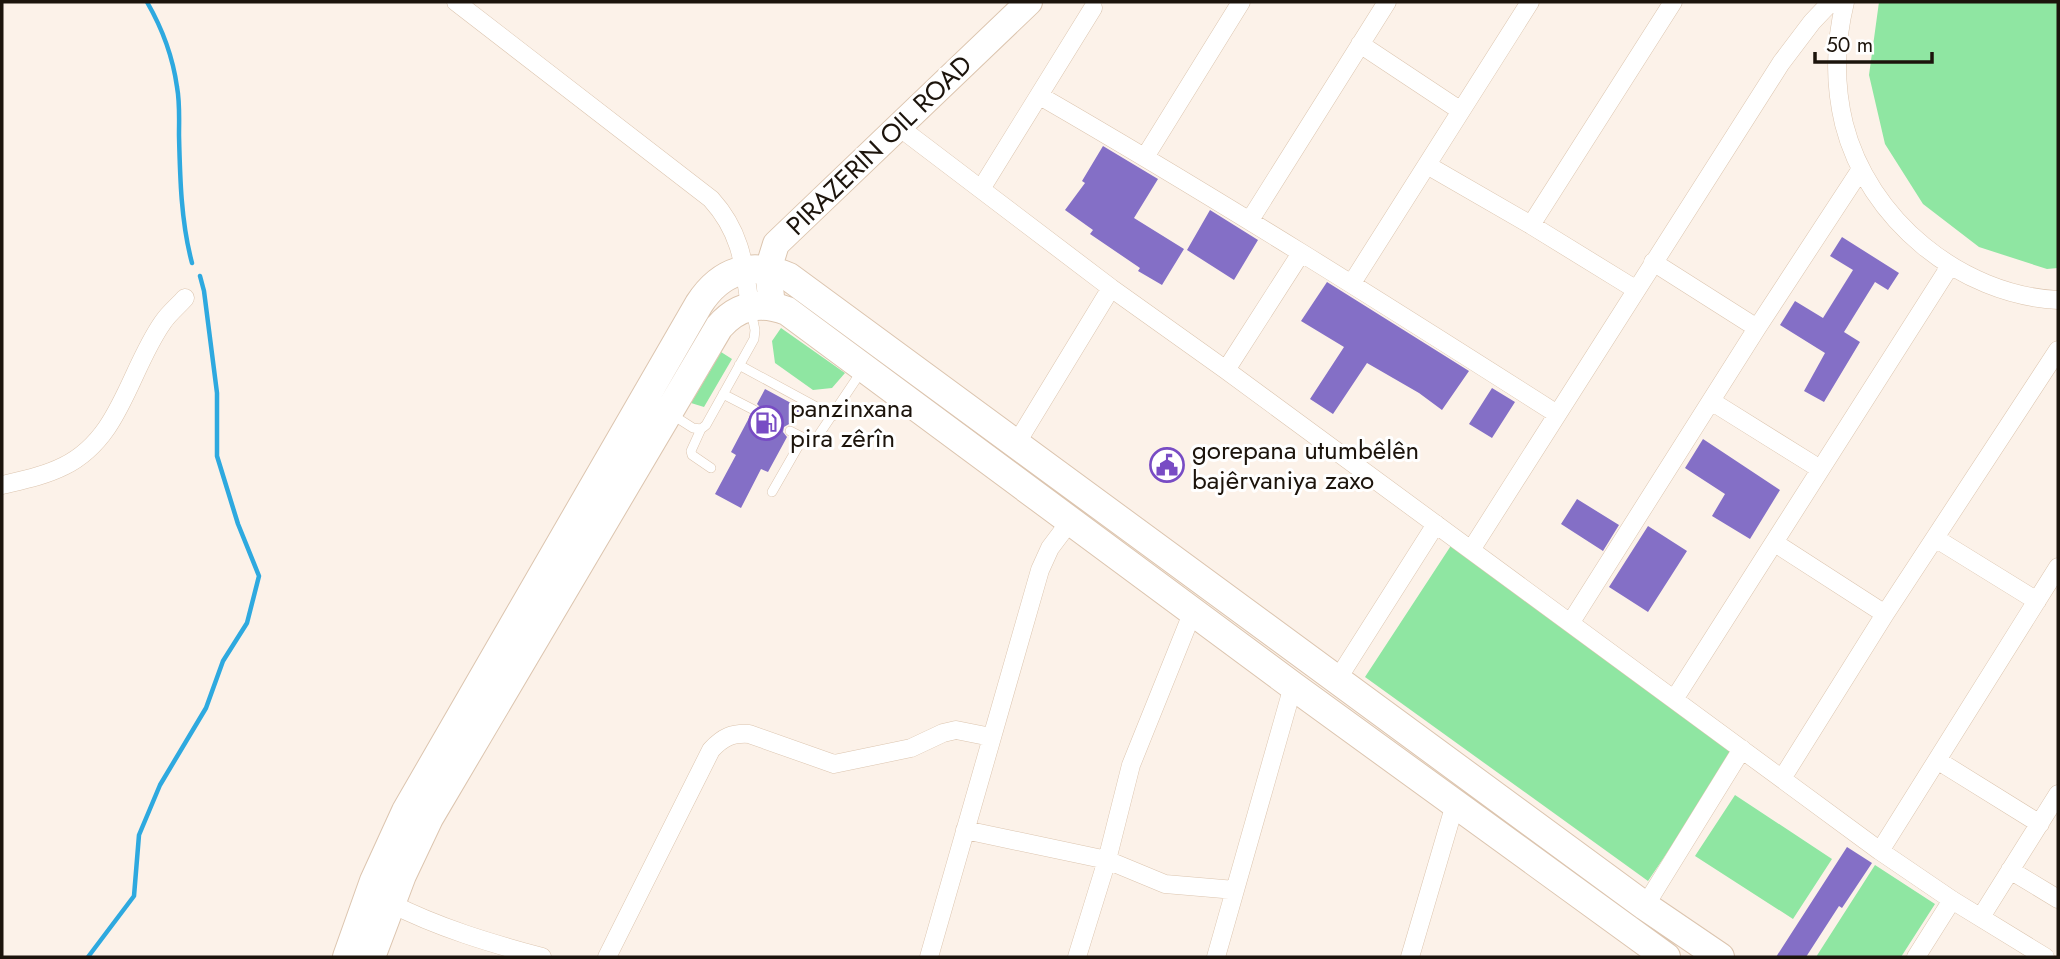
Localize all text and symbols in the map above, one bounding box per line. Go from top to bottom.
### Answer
scale bar [1815,21,1932,65]
text: 50 m [1826,30,1873,60]
street label: PIRAZERIN OIL ROAD [778,46,980,244]
place label: panzinxana pira zêrîn [790,389,913,457]
fuel station icon: panzinxana pira zêrîn [747,404,785,442]
place label: gorepana utumbêlên bajêrvaniya zaxo [1192,431,1419,499]
public building icon: gorepana utumbêlên bajêrvaniya zaxo [1148,446,1186,484]

